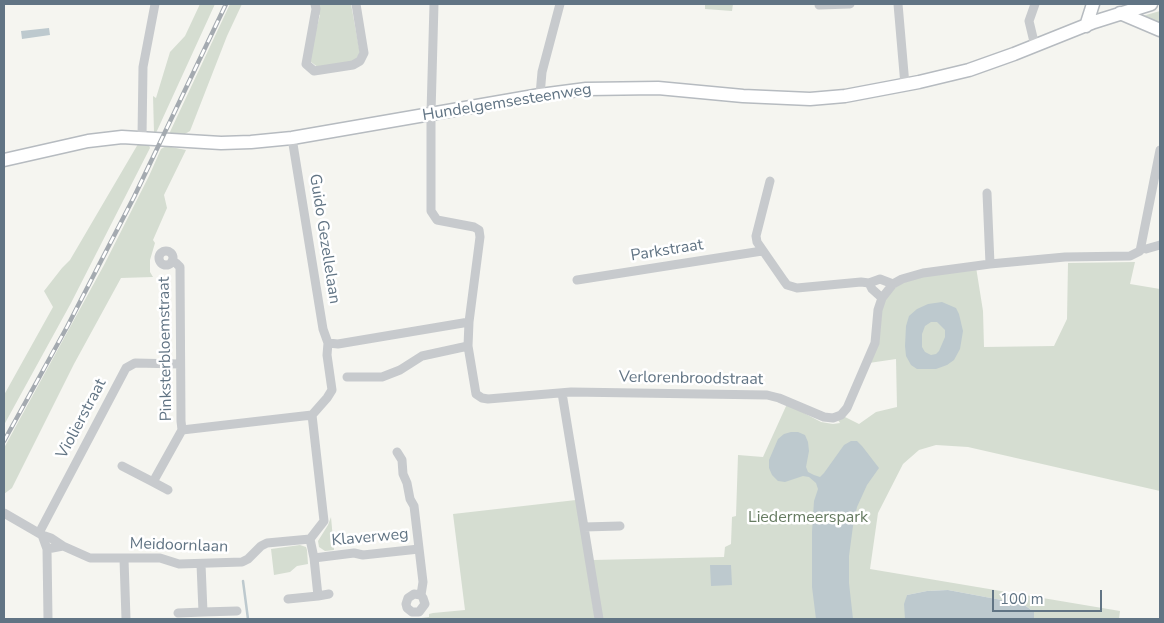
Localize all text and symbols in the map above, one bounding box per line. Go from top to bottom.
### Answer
street label: Hundelgemsesteenweg [421,80,593,126]
street label: Guido Gezellelaan [304,173,344,305]
street label: Parkstraat [629,236,705,266]
street label: Pinksterbloemstraat [155,277,177,421]
street label: Verlorenbroodstraat [619,368,763,390]
street label: Violierstraat [53,376,111,462]
park label: Liedermeerspark [748,508,868,528]
street label: Klaverweg [331,525,409,551]
street label: Meidoornlaan [129,535,229,557]
scale bar [994,580,1104,612]
text: 100 m [1000,589,1044,609]

